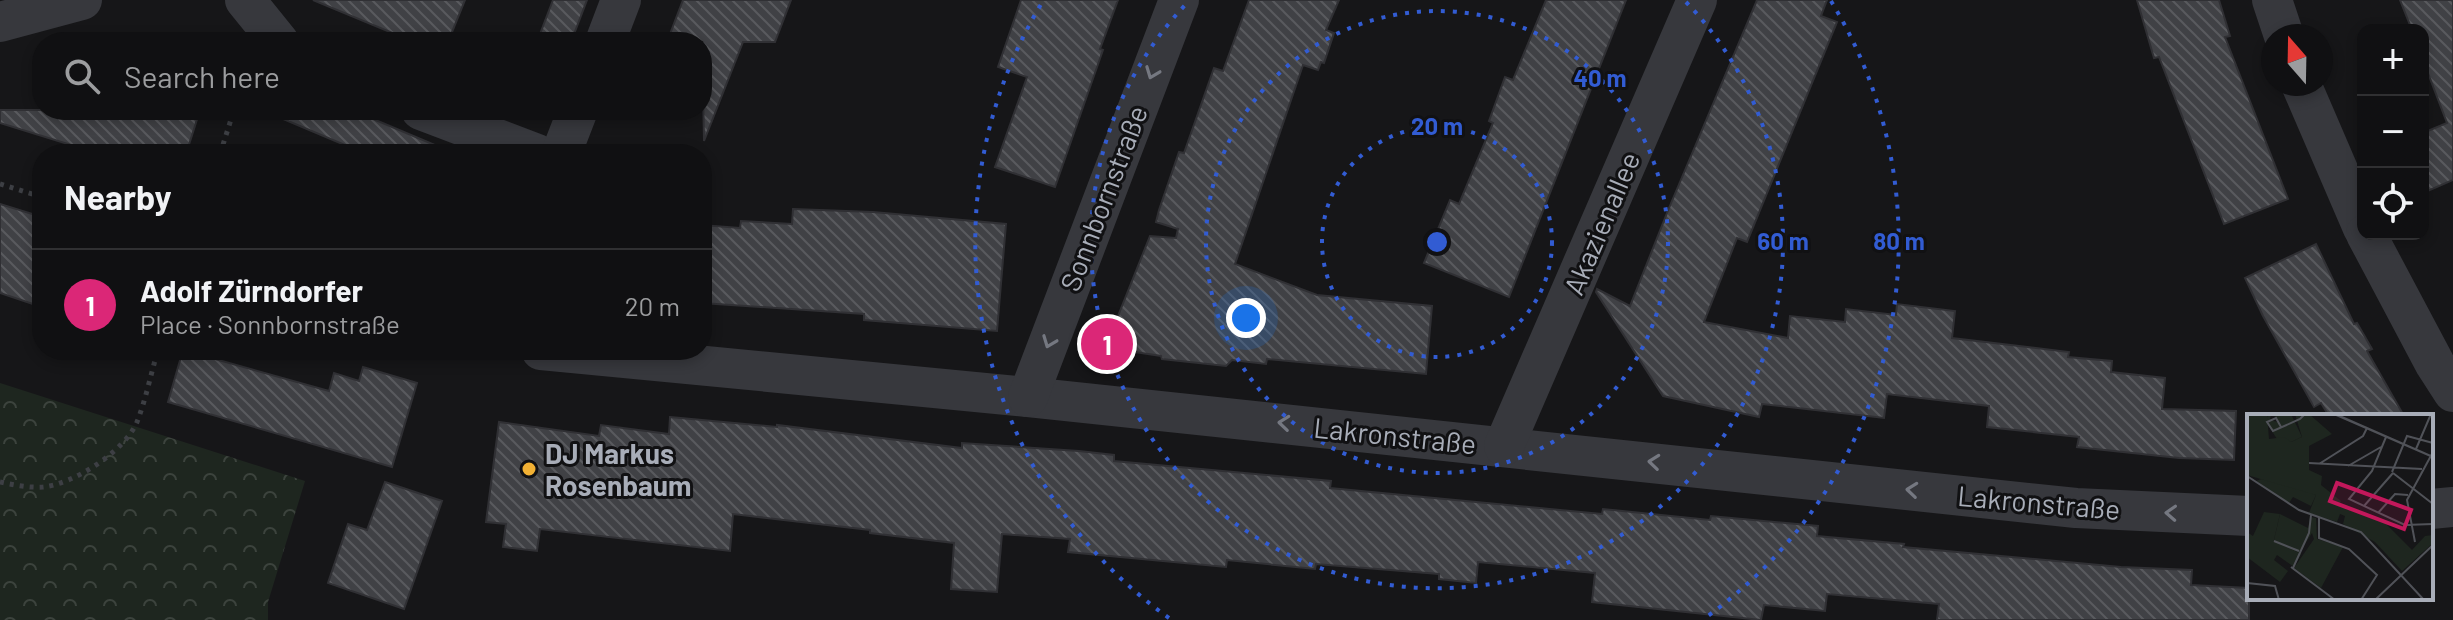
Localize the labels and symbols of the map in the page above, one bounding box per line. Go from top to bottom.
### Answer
north arrow [2261,24,2333,96]
text: 40 m [1573,63,1627,92]
one-way arrow [1145,65,1162,79]
street label: Sonnbornstraße [1052,100,1154,296]
text: 20 m [1411,111,1463,140]
street label: Akazienallee [1556,147,1646,299]
text: 60 m [1757,226,1809,255]
text: 80 m [1873,226,1925,255]
centre of rings [1423,228,1451,256]
your location [1226,298,1266,338]
pin: 1 [1081,314,1133,374]
one-way arrow [1042,334,1059,348]
street label: Lakronstraße [1312,410,1478,460]
inset map [2247,414,2433,600]
one-way arrow [1277,415,1290,432]
place label: DJ Markus Rosenbaum [545,436,692,502]
one-way arrow [1647,454,1660,471]
marker: DJ Markus Rosenbaum [520,460,538,478]
street label: Lakronstraße [1956,478,2122,526]
one-way arrow [1905,481,1918,498]
one-way arrow [2164,505,2177,522]

